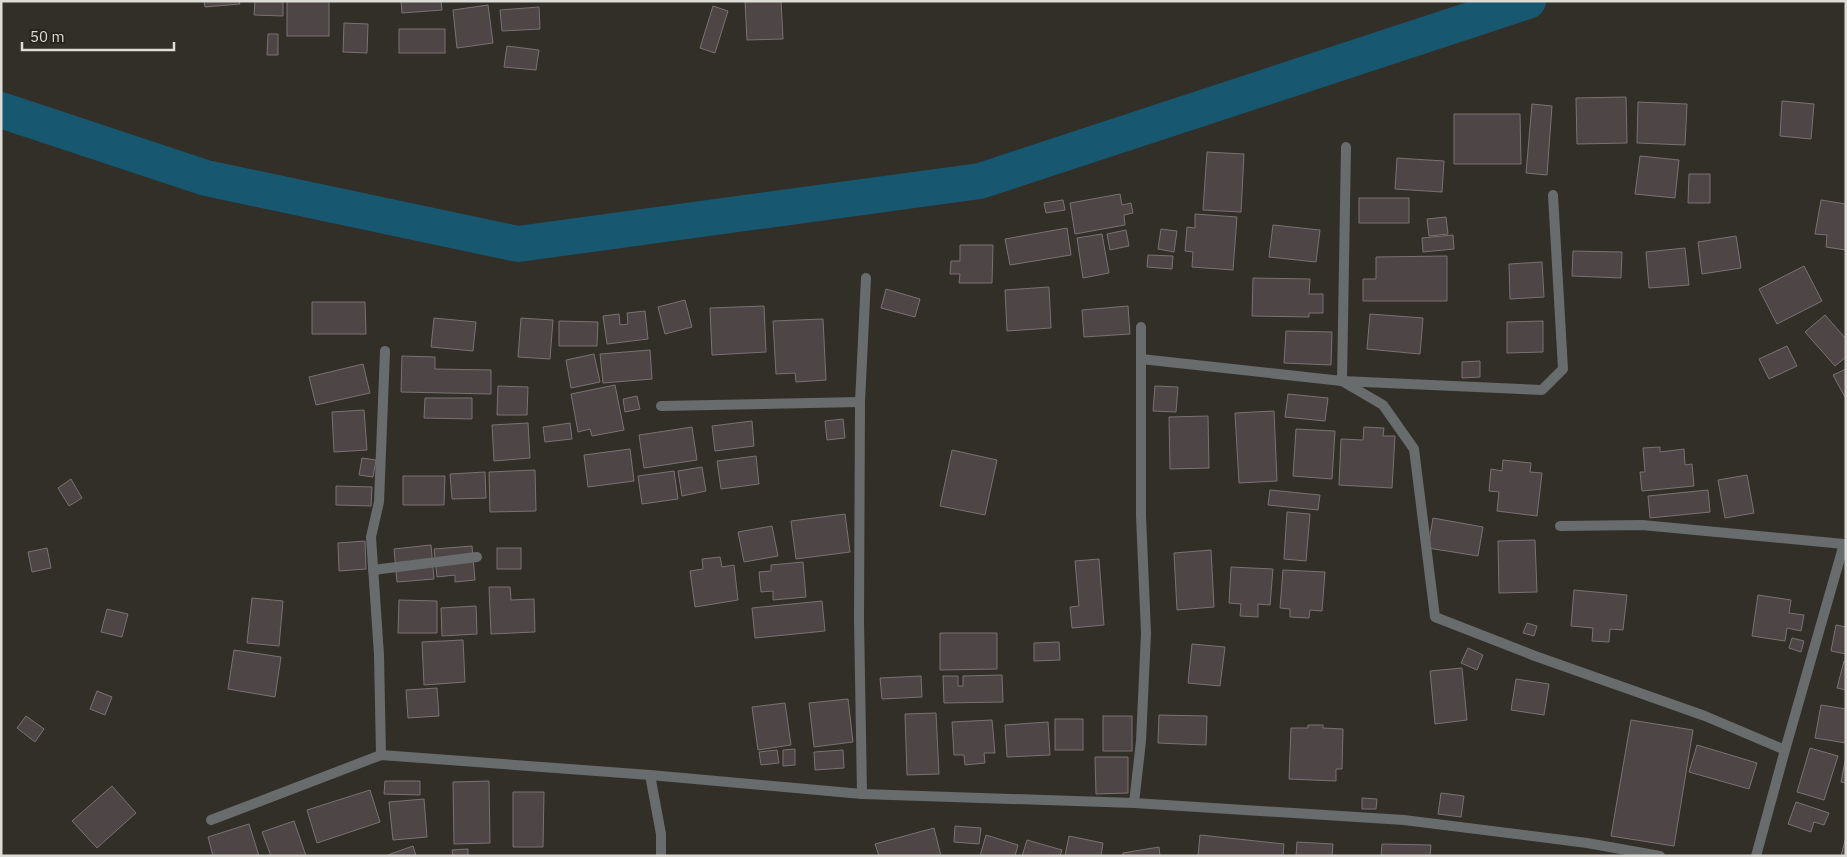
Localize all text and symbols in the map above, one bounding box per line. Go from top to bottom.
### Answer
scale bar [22,20,175,52]
text: 50 m [30,27,65,46]

